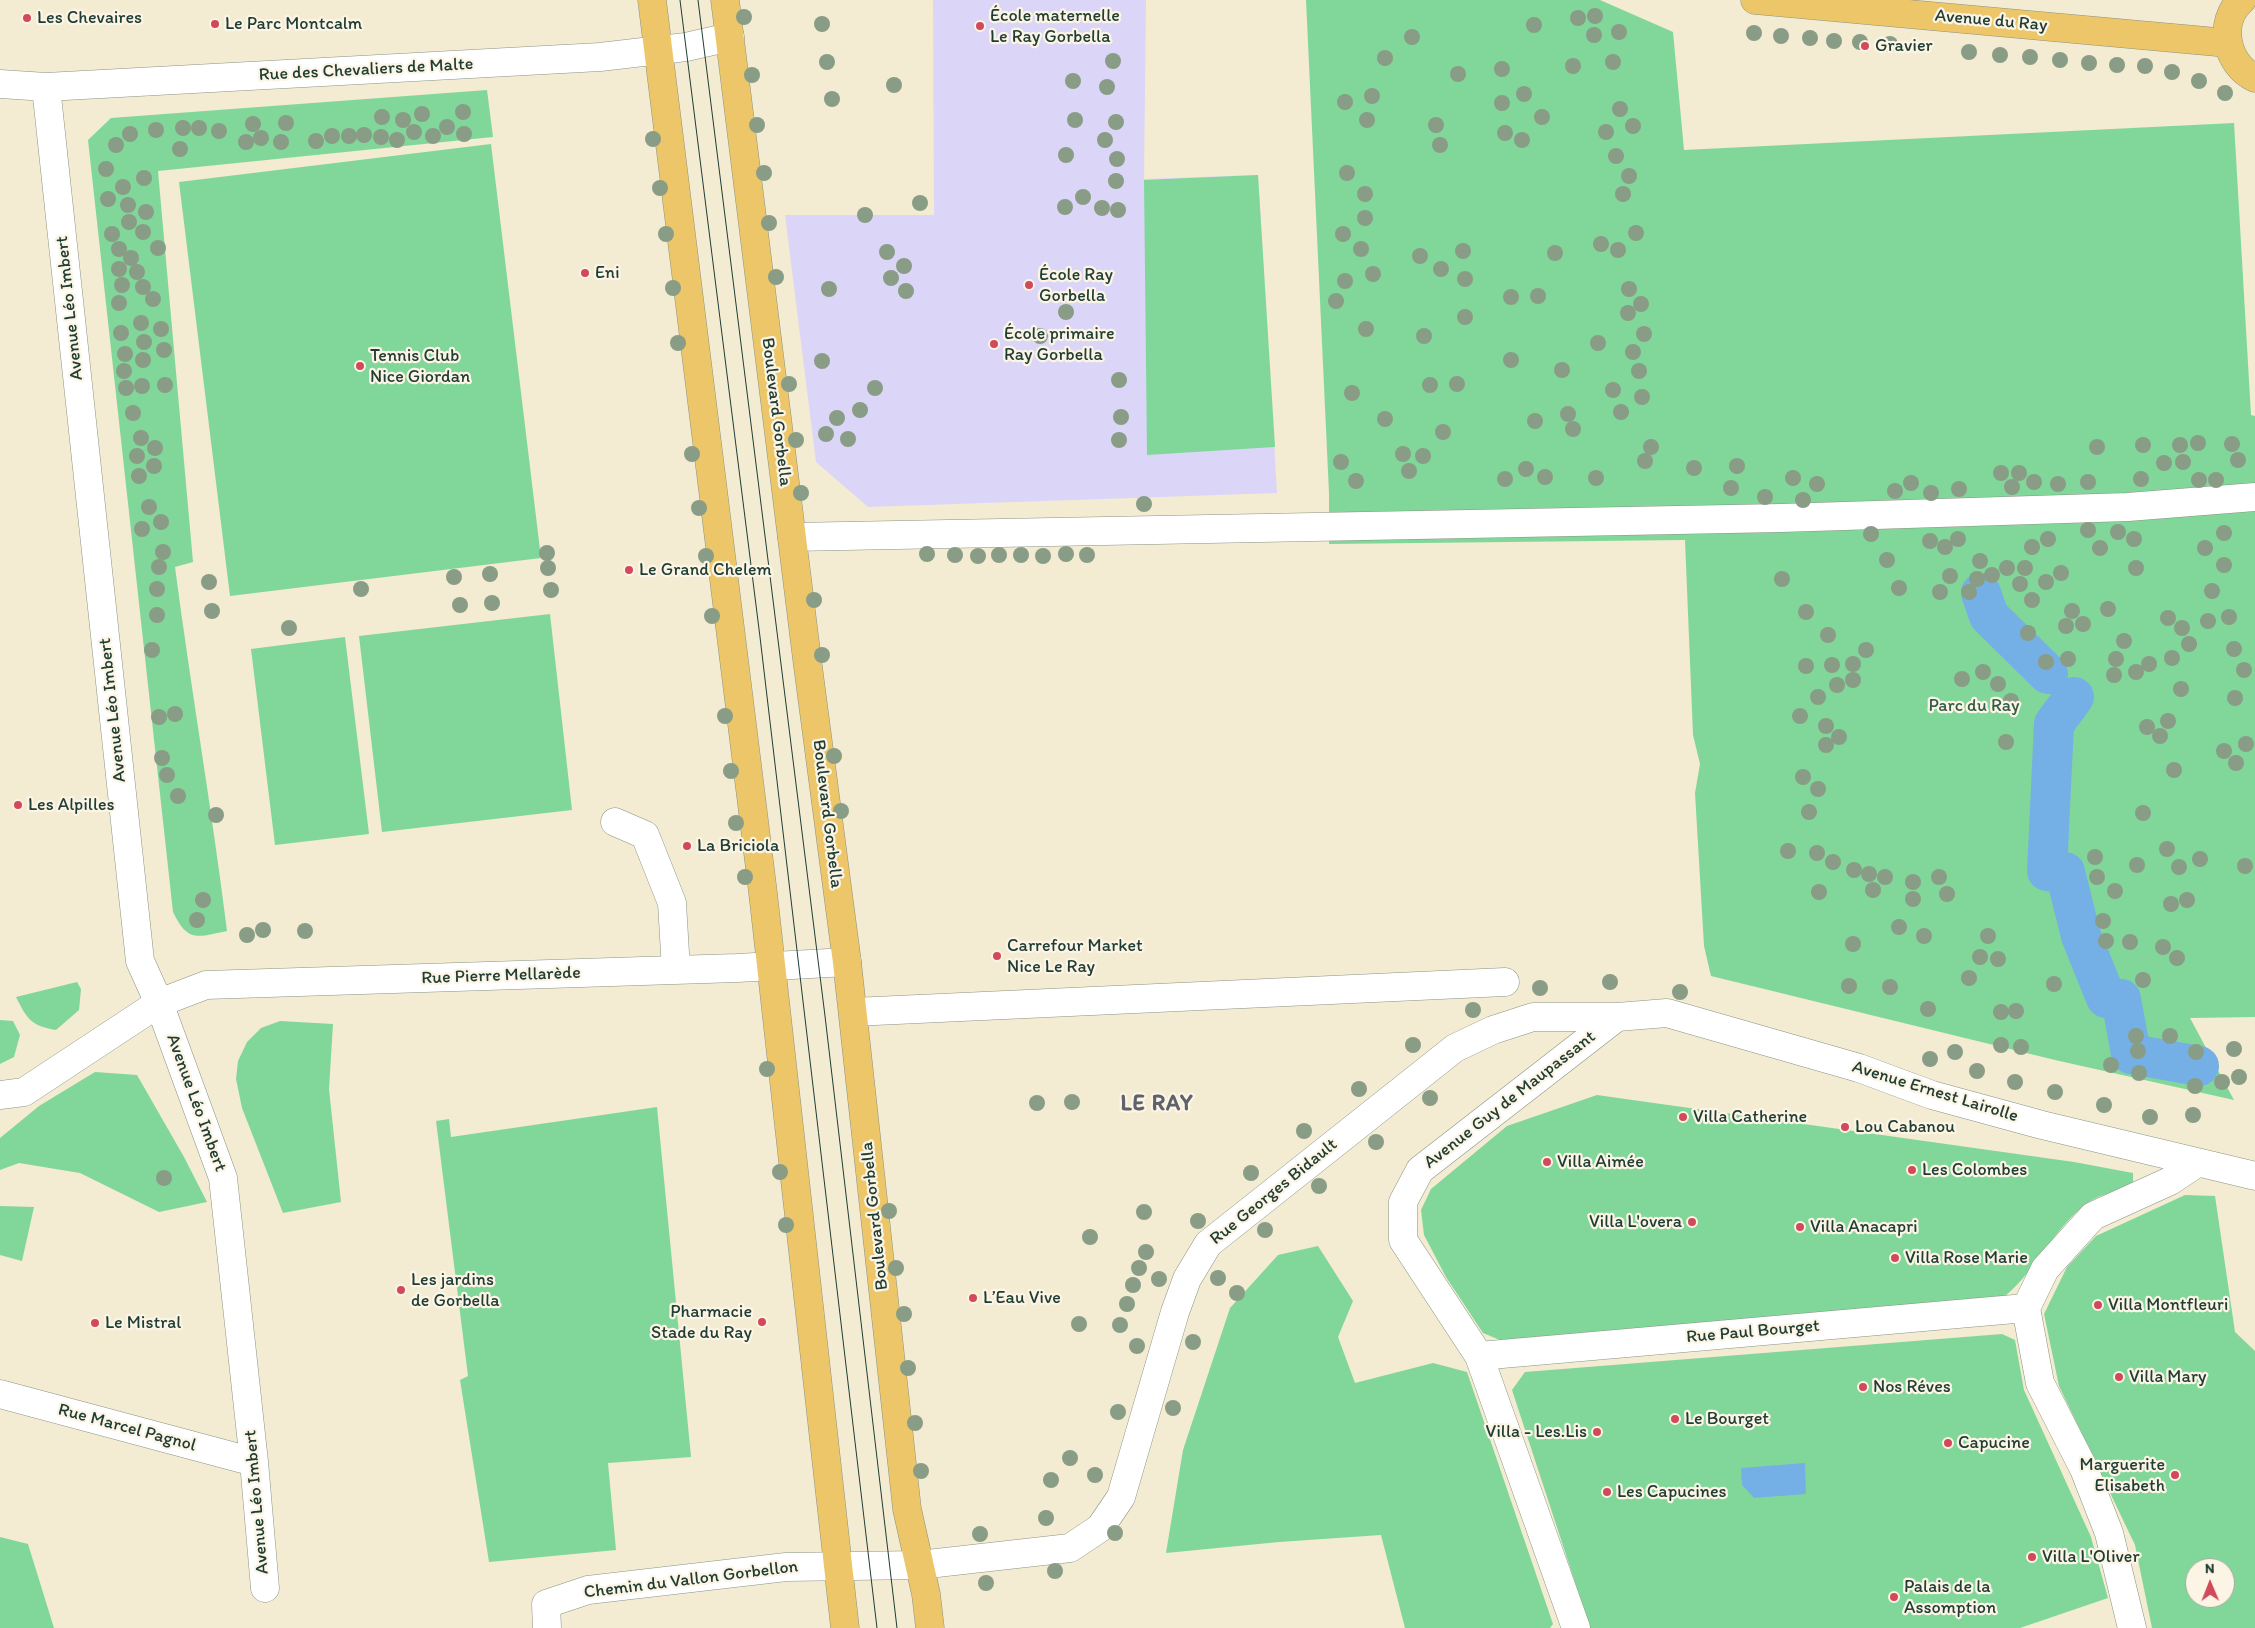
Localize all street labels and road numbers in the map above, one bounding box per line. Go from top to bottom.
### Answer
street label: Avenue du Ray [1934,5,2048,37]
street label: Rue des Chevaliers de Malte [258,54,474,86]
street label: Avenue Léo Imbert [52,235,88,381]
street label: Boulevard Gorbella [756,336,796,488]
street label: Avenue Léo Imbert [95,637,131,783]
street label: Boulevard Gorbella [807,738,847,890]
street label: Rue Pierre Mellarède [421,962,581,990]
street label: Avenue Guy de Maupassant [1420,1026,1600,1174]
street label: Avenue Léo Imbert [161,1031,231,1175]
street label: Avenue Ernest Lairolle [1849,1056,2021,1128]
street label: Rue Georges Bidault [1206,1134,1342,1250]
street label: Boulevard Gorbella [856,1141,894,1291]
street label: Rue Paul Bourget [1685,1315,1821,1349]
street label: Rue Marcel Pagnol [56,1399,198,1457]
street label: Avenue Léo Imbert [240,1429,274,1575]
street label: Chemin du Vallon Gorbellon [583,1556,799,1604]

